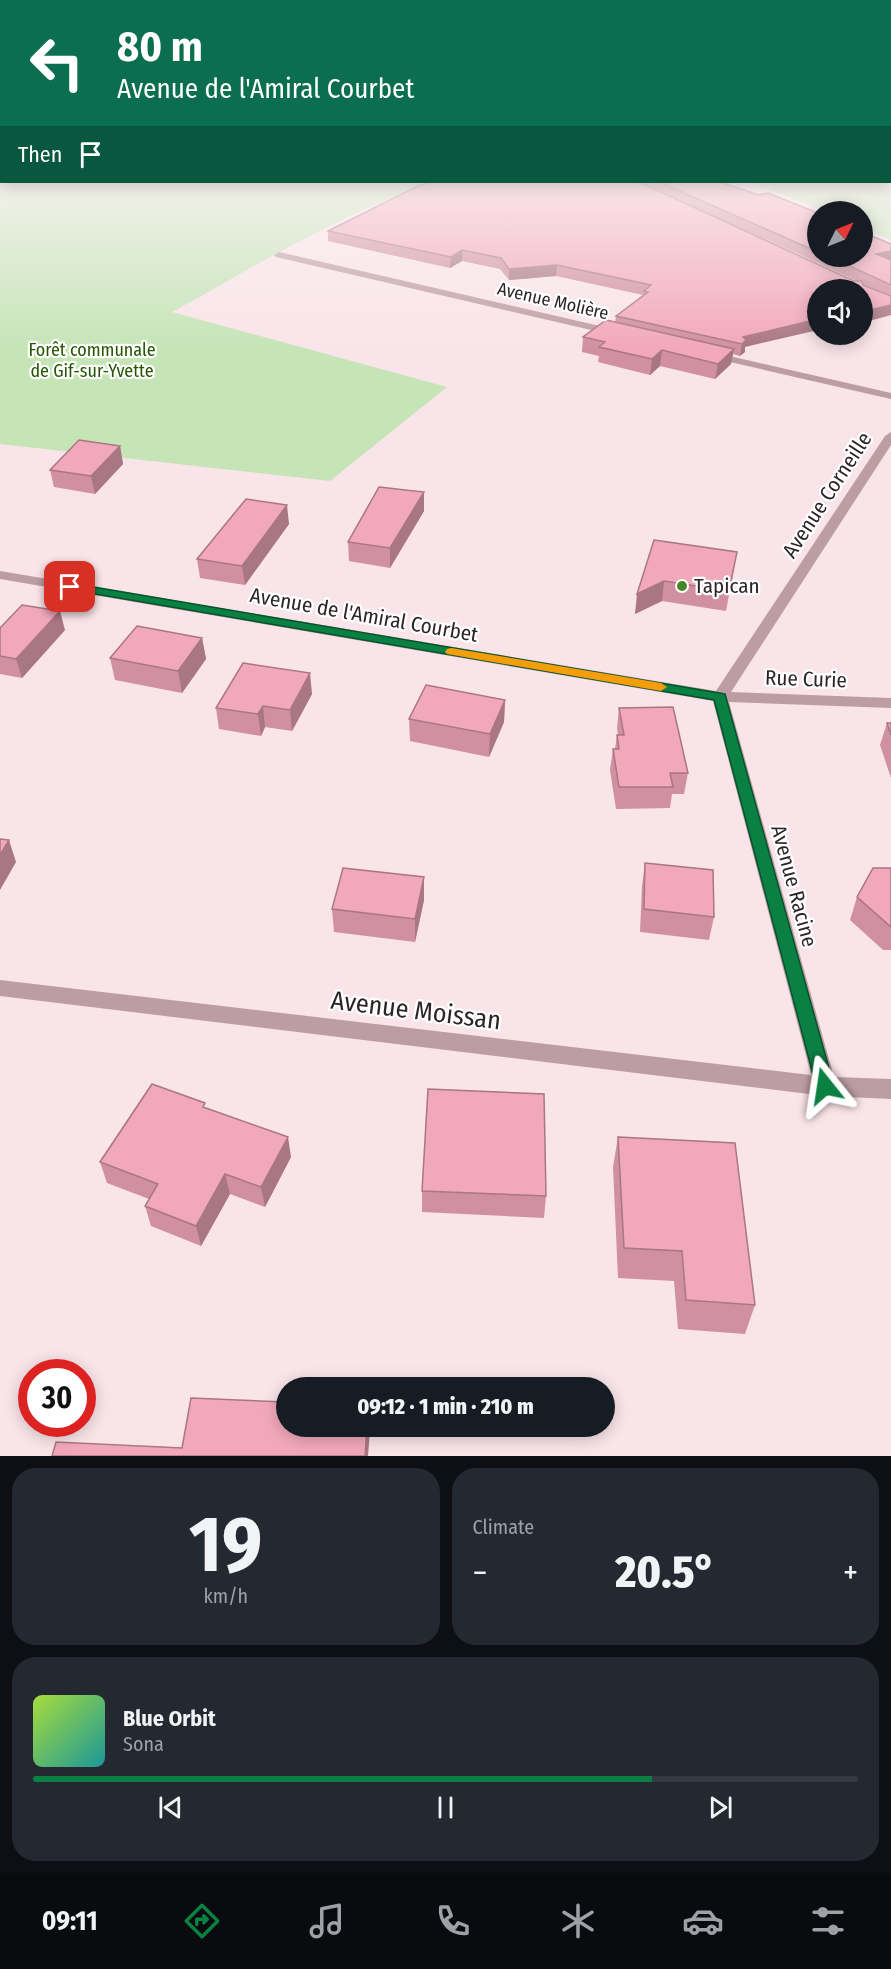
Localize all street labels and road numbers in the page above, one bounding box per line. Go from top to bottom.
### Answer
street label: Avenue Molière [495,278,611,325]
street label: Avenue Corneille [777,427,877,563]
street label: Avenue de l'Amiral Courbet [248,582,480,648]
street label: Rue Curie [765,665,847,693]
street label: Avenue Racine [765,822,823,950]
street label: Avenue Moissan [329,985,503,1036]

